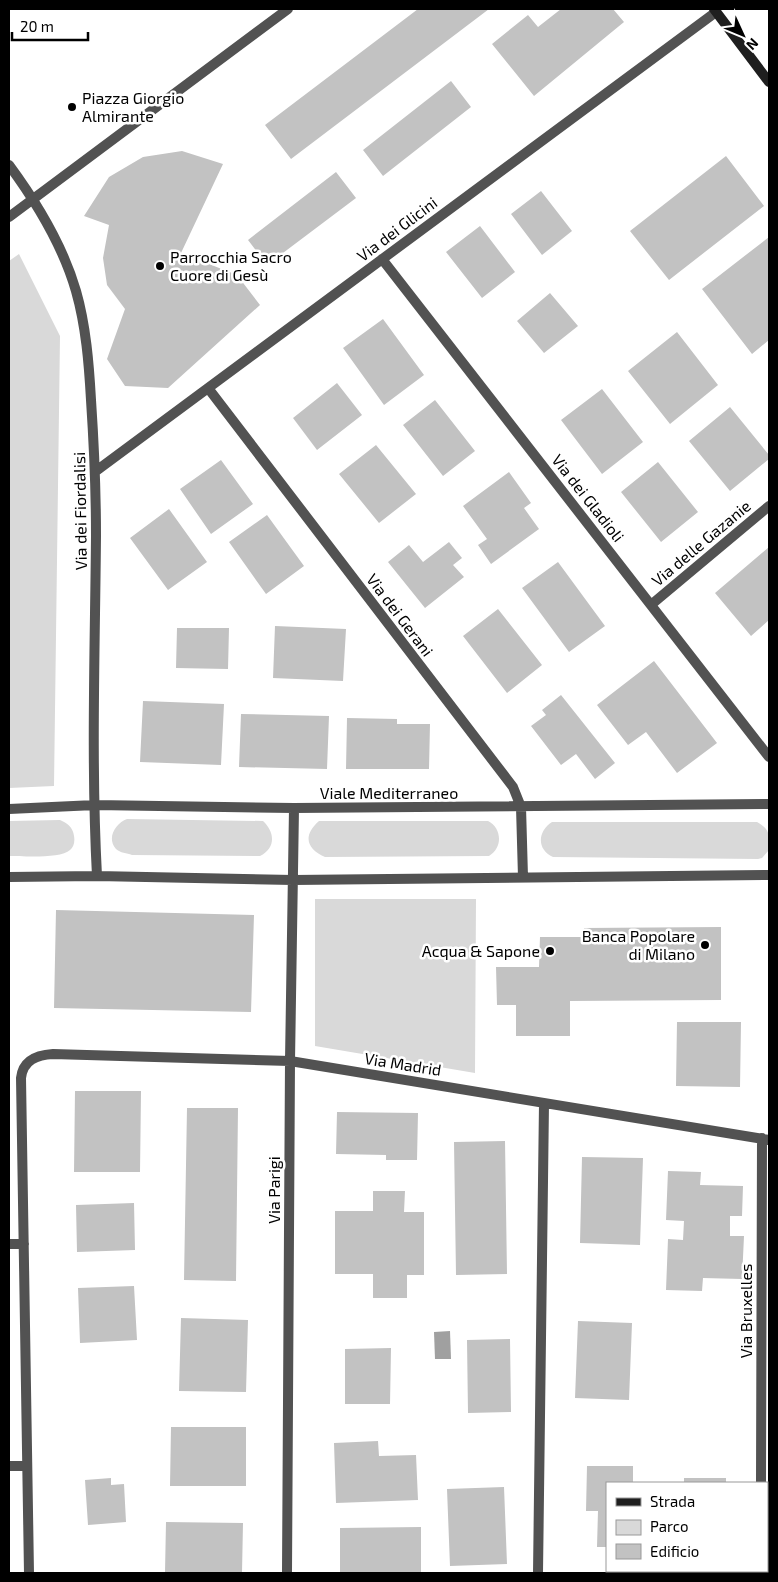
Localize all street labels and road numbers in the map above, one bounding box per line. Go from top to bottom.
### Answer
street label: Via dei Glicini [353,192,440,265]
street label: Via dei Gladioli [548,450,628,545]
street label: Via dei Fiordalisi [69,452,90,570]
street label: Via delle Gazanie [647,496,754,589]
street label: Via dei Gerani [363,570,438,660]
street label: Viale Mediterraneo [320,783,458,802]
street label: Via Madrid [363,1048,443,1079]
street label: Via Parigi [264,1156,283,1224]
street label: Via Bruxelles [736,1264,755,1358]

